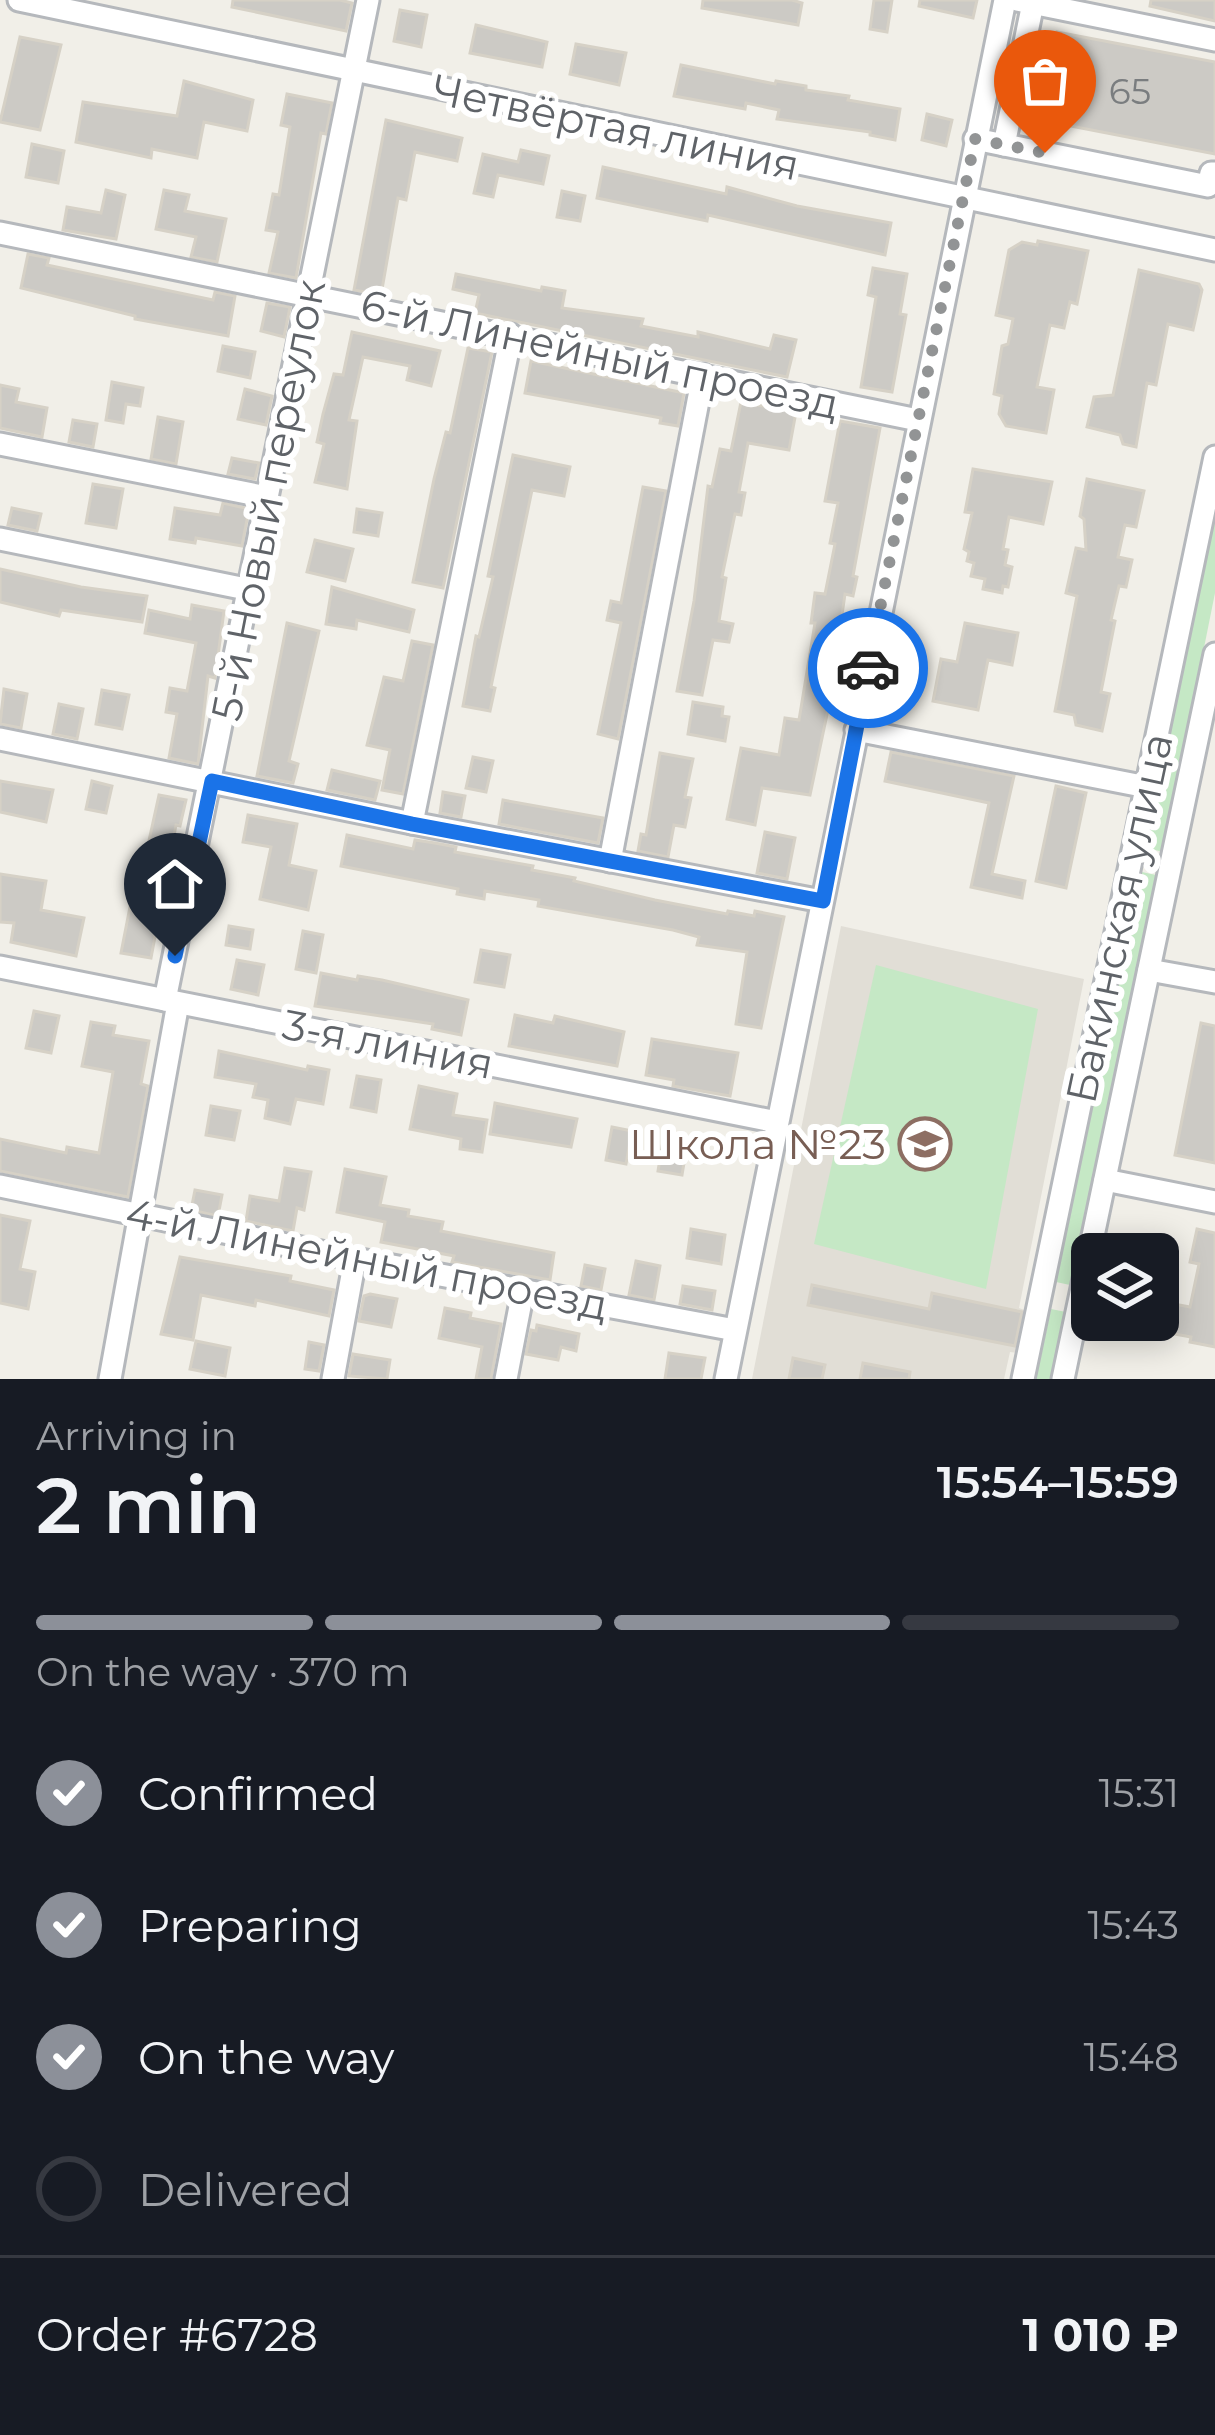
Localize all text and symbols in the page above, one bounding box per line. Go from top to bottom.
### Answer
pin [994,30,1096,153]
icon: bag [1012,48,1078,114]
street label: Четвёртая линия [428,63,804,191]
house number: 65 [1109,69,1151,113]
street label: 5-й Новый переулок [200,275,336,725]
street label: 6-й Линейный проезд [356,278,844,430]
courier [808,608,928,728]
icon: car [835,635,901,701]
street label: Бакинская улица [1054,729,1184,1107]
pin [124,833,226,956]
icon: home [142,851,208,917]
street label: 3-я линия [278,998,498,1090]
school or university icon: Школа №23 [897,1116,953,1172]
place label: Школа №23 [629,1118,886,1170]
street label: 4-й Линейный проезд [122,1187,612,1331]
map controls [1071,1233,1179,1341]
button: layers [1071,1233,1179,1341]
text: Arriving in [36,1412,237,1460]
text: 15:54–15:59 [937,1454,1179,1509]
text: 2 min [36,1457,261,1553]
text: On the way · 370 m [36,1648,410,1696]
icon: check [36,1760,102,1826]
text: Confirmed [138,1766,378,1821]
text: 15:31 [1099,1769,1179,1817]
icon: check [36,1892,102,1958]
text: Preparing [138,1898,362,1953]
text: 15:43 [1087,1901,1179,1949]
icon: check [36,2024,102,2090]
text: On the way [138,2030,394,2085]
text: 15:48 [1084,2033,1179,2081]
text: Delivered [138,2162,353,2217]
text: Order #6728 [36,2307,318,2362]
text: 1 010 ₽ [1022,2307,1179,2362]

